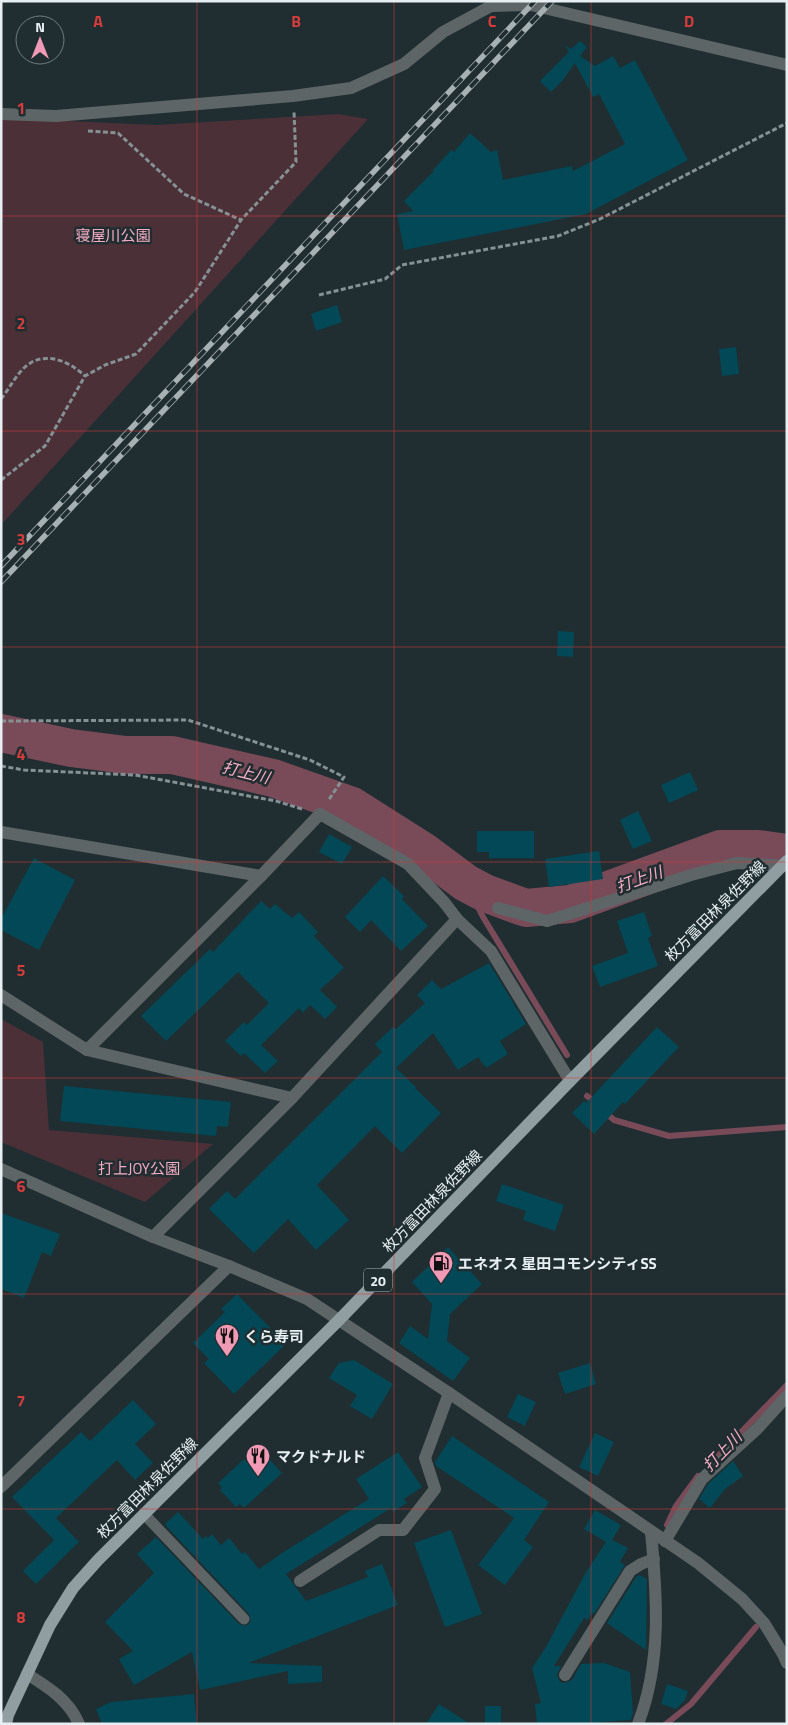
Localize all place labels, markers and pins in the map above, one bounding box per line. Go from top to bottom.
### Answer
fuel station icon: エネオス 星田コモンシティSS [428,1250,454,1284]
place label: エネオス 星田コモンシティSS [458,1252,657,1275]
restaurant icon: くら寿司 [214,1323,240,1357]
place label: くら寿司 [244,1325,304,1348]
restaurant icon: マクドナルド [245,1443,271,1477]
place label: マクドナルド [276,1445,366,1468]

